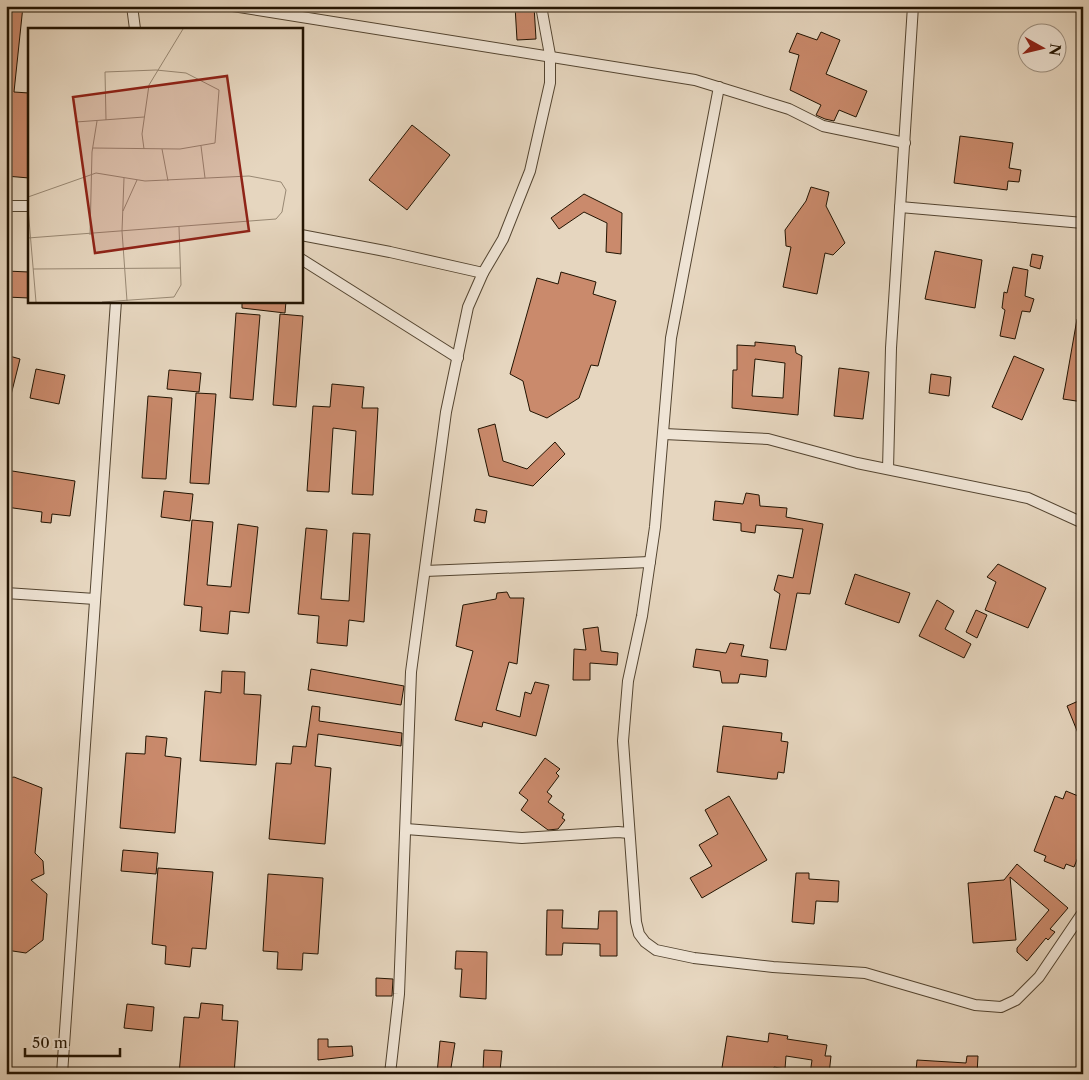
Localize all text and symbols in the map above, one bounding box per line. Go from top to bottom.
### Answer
north arrow [1016,22,1066,72]
inset map [28,28,302,302]
text: N [1045,43,1065,57]
scale bar [25,1025,120,1057]
text: 50 m [32,1033,68,1052]

